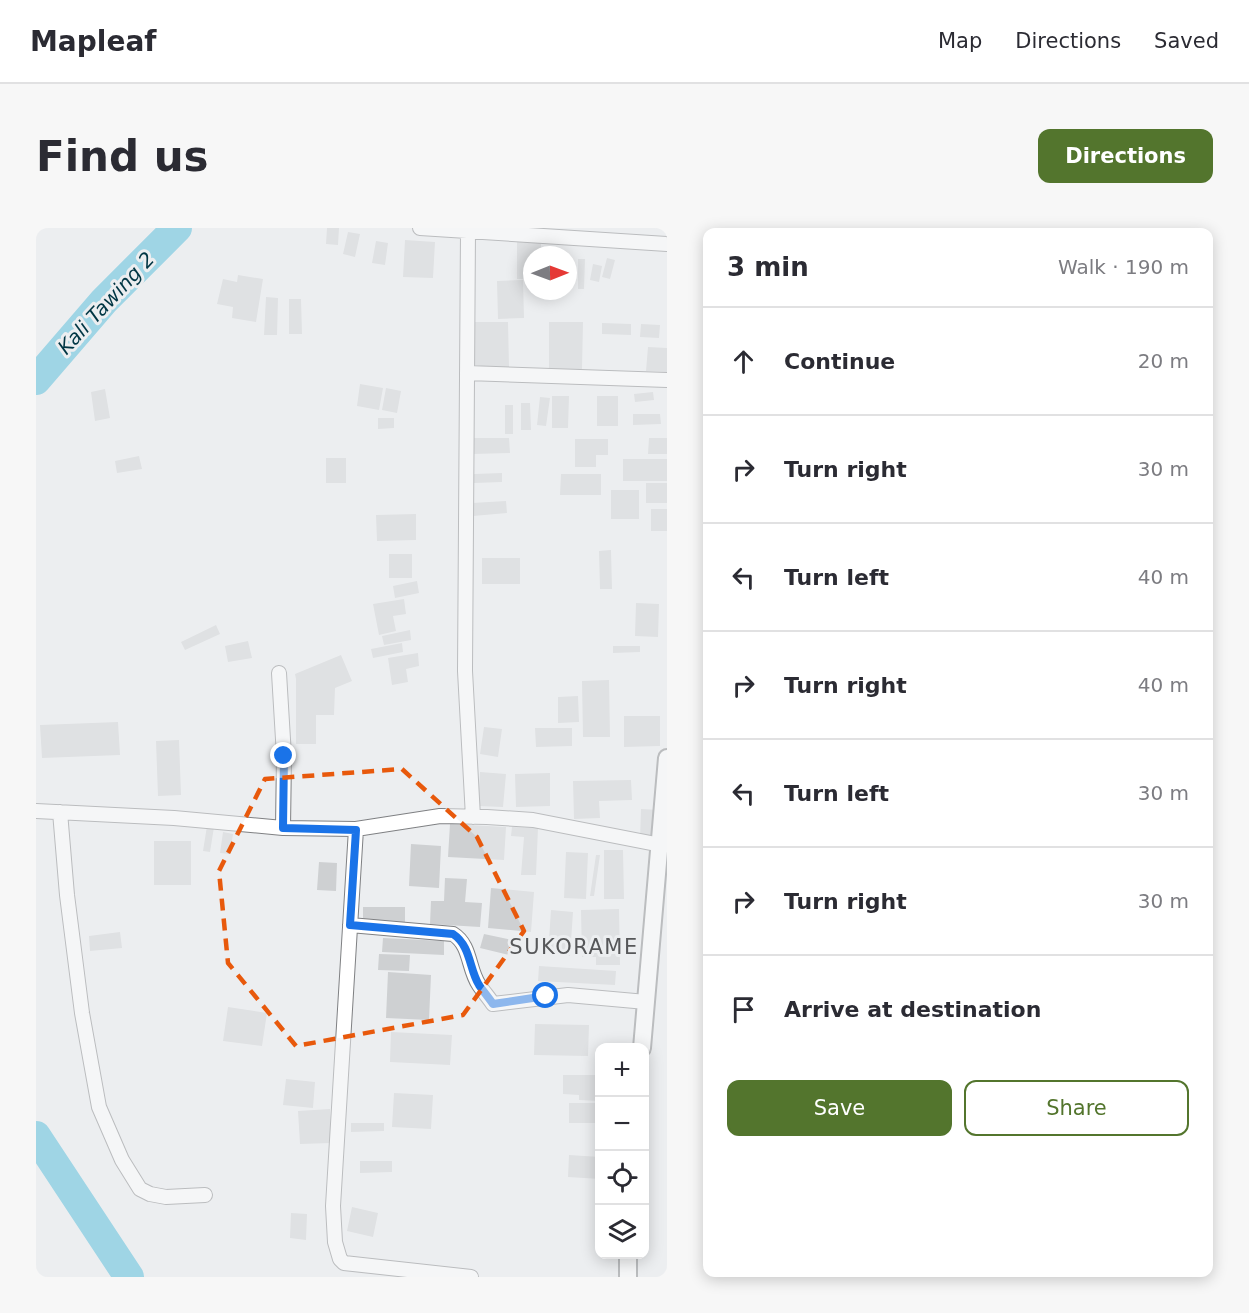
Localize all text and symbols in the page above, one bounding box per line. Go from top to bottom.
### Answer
text: Mapleaf [30,25,156,58]
text: Map [938,29,982,53]
text: Directions [1015,29,1121,53]
text: Saved [1154,29,1219,53]
button: Directions [1038,129,1213,183]
text: Find us [36,132,209,181]
north arrow [523,246,577,300]
water label: Kali Tawing 2 [53,247,159,359]
text: 3 min [727,252,809,282]
text: Walk · 190 m [1058,255,1189,279]
icon: ahead [727,345,760,378]
text: Continue [784,349,895,374]
text: 20 m [1138,349,1189,373]
icon: right [727,453,760,486]
text: Turn right [784,457,907,482]
text: 30 m [1138,457,1189,481]
icon: left [727,561,760,594]
text: Turn left [784,565,889,590]
text: 40 m [1138,565,1189,589]
icon: right [727,669,760,702]
text: Turn right [784,673,907,698]
text: 40 m [1138,673,1189,697]
route end [270,742,296,768]
icon: left [727,777,760,810]
text: Turn left [784,781,889,806]
text: 30 m [1138,781,1189,805]
icon: right [727,885,760,918]
text: Turn right [784,889,907,914]
text: 30 m [1138,889,1189,913]
district label: SUKORAME [509,935,639,959]
route start [532,982,558,1008]
icon: arrive [727,993,760,1026]
text: Arrive at destination [784,997,1041,1022]
map controls [595,1043,649,1259]
button: + [595,1043,649,1097]
button: Save [727,1080,952,1136]
button: Share [964,1080,1189,1136]
button: − [595,1097,649,1151]
button: locate [595,1151,649,1205]
button: layers [595,1205,649,1259]

